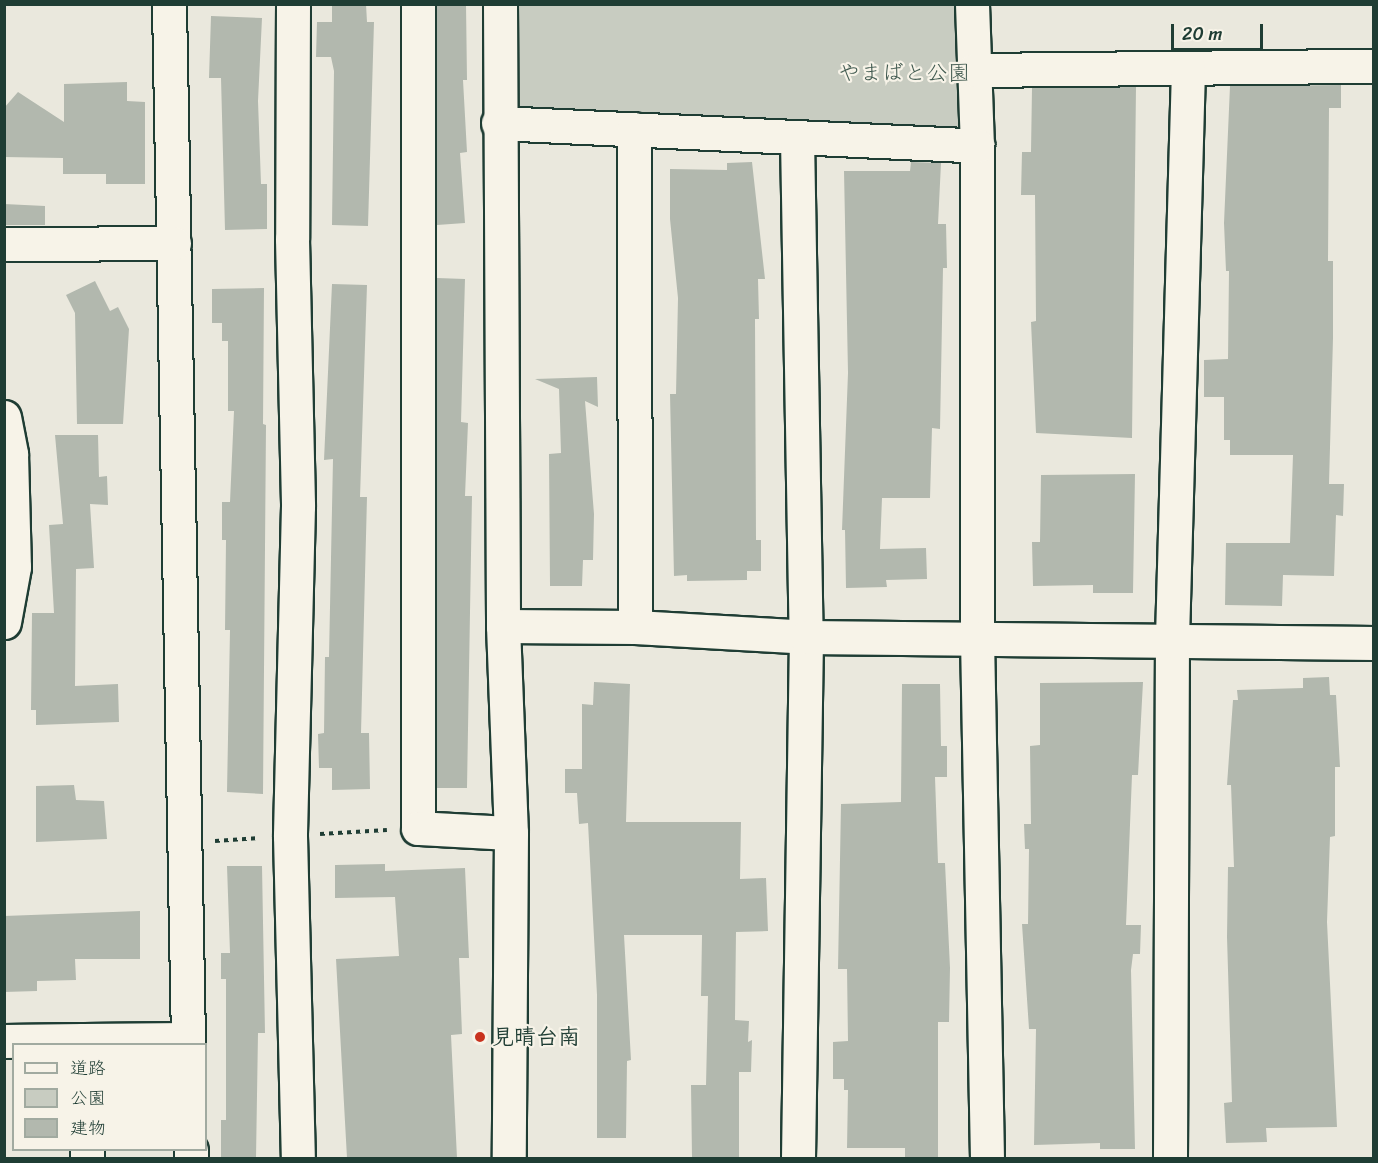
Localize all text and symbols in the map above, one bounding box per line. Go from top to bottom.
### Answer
scale bar [1174,12,1266,50]
text: 20 m [1182,18,1222,50]
park label: やまばと公園 [838,60,970,86]
place label: 見晴台南 [492,1024,580,1050]
marker: 見晴台南 [473,1030,487,1044]
legend [12,1043,207,1151]
text: 道路 [70,1052,106,1084]
text: 公園 [70,1082,106,1114]
text: 建物 [70,1112,106,1144]

